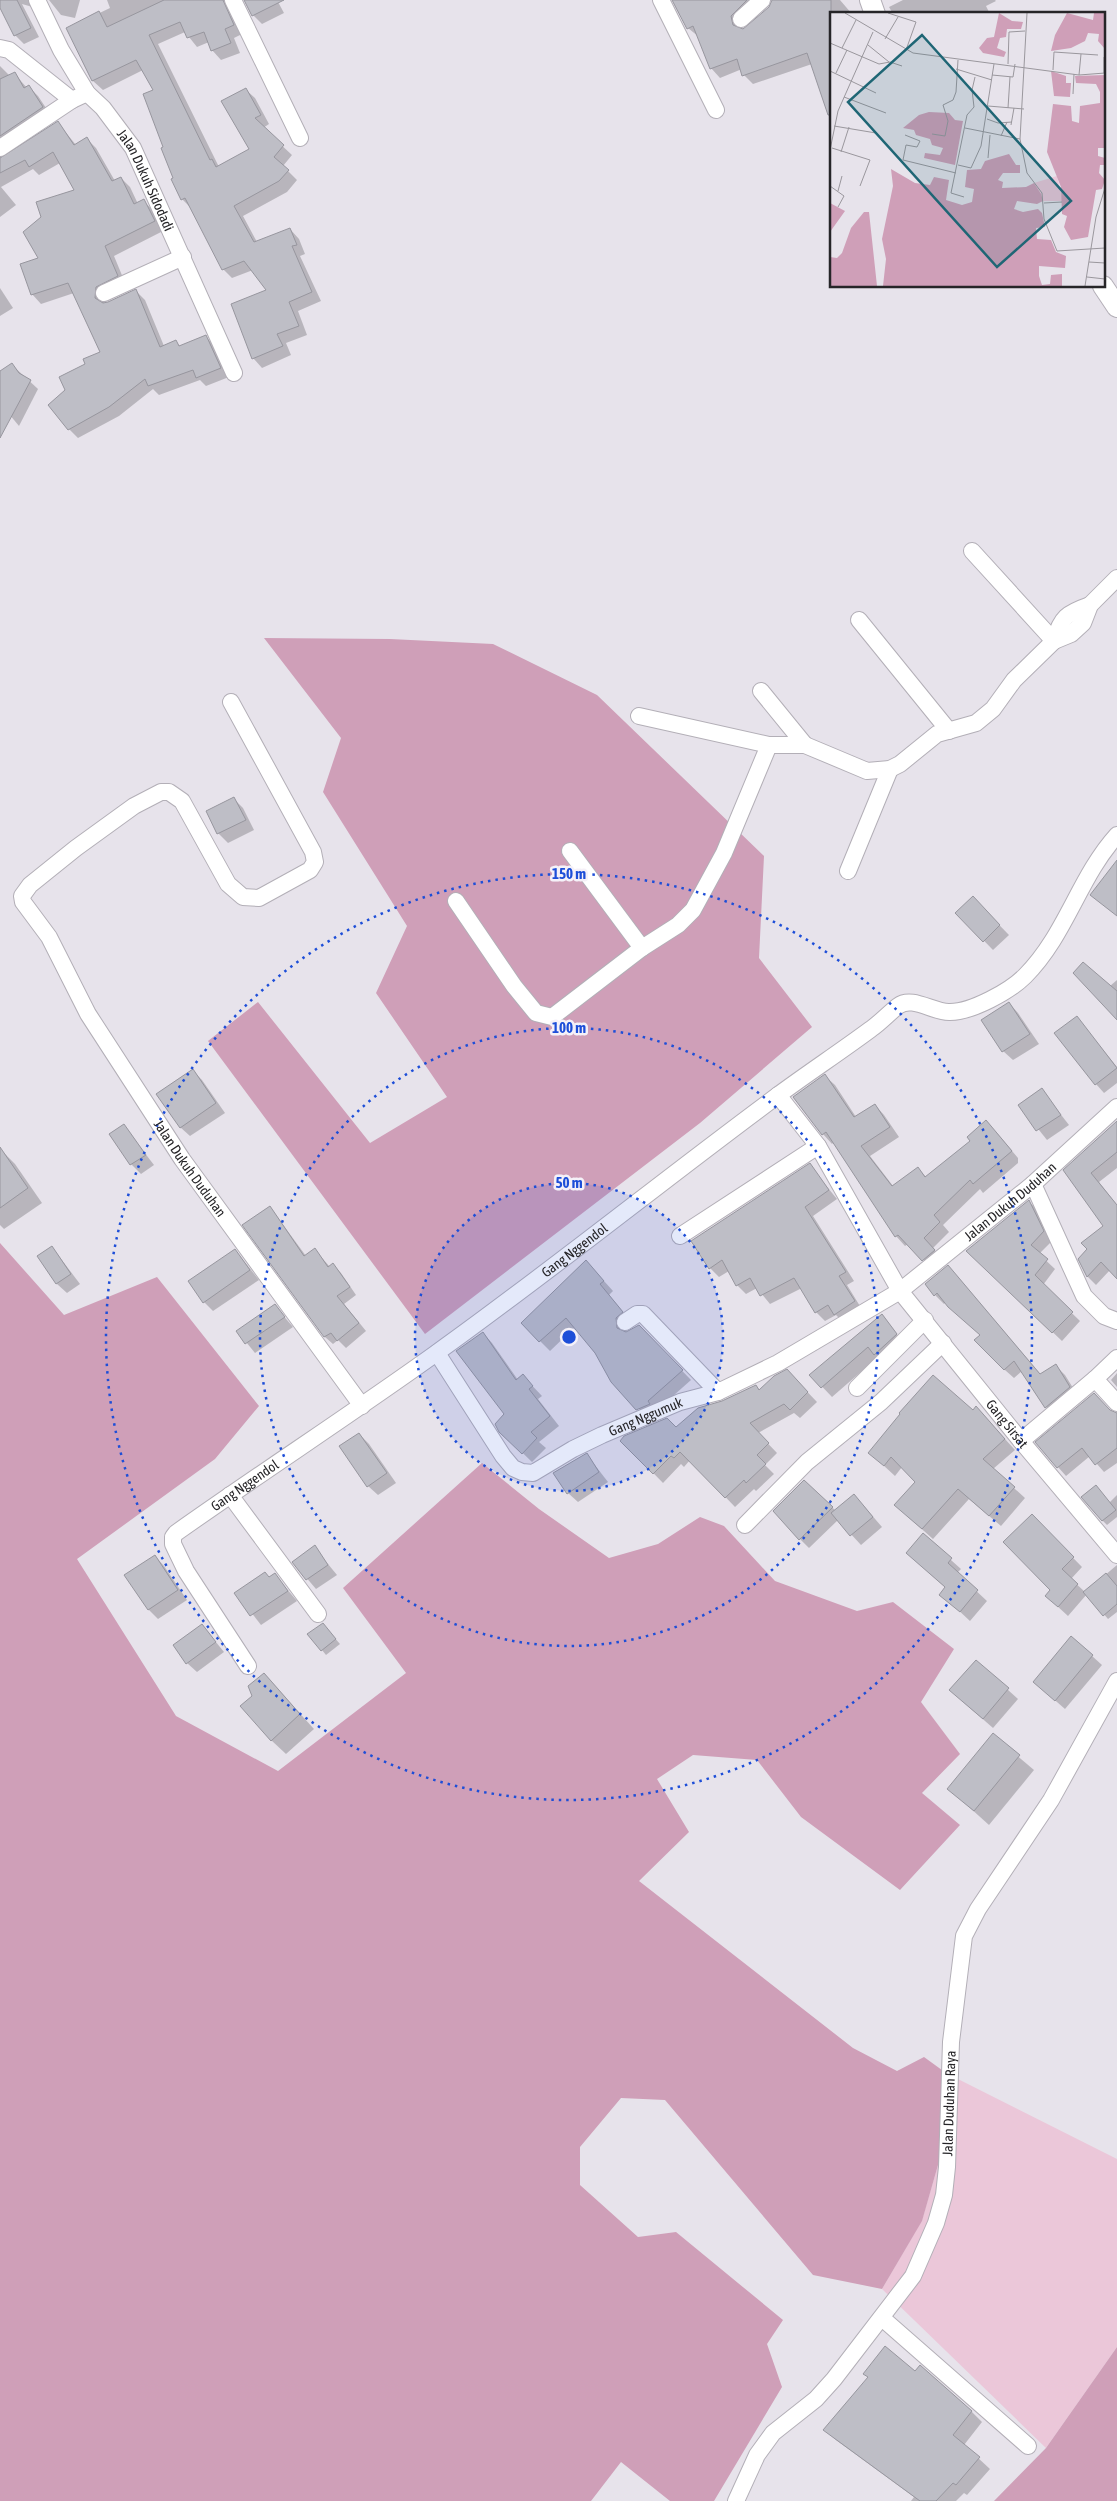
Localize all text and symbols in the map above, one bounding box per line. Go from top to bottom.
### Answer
inset map [830,12,1104,288]
street label: Jalan Dukuh Sidodadi [114,126,177,234]
text: 150 m [552,865,586,882]
text: 100 m [552,1019,586,1036]
street label: Jalan Dukuh Duduhan [151,1117,229,1220]
street label: Jalan Dukuh Duduhan [961,1159,1059,1244]
text: 50 m [556,1174,583,1191]
street label: Gang Nggendol [538,1220,611,1280]
centre of rings [560,1328,578,1346]
street label: Gang Nggumuk [606,1394,685,1439]
street label: Gang Sirsat [983,1396,1031,1451]
street label: Gang Nggendol [208,1456,282,1514]
street label: Jalan Duduhan Raya [939,2050,959,2156]

